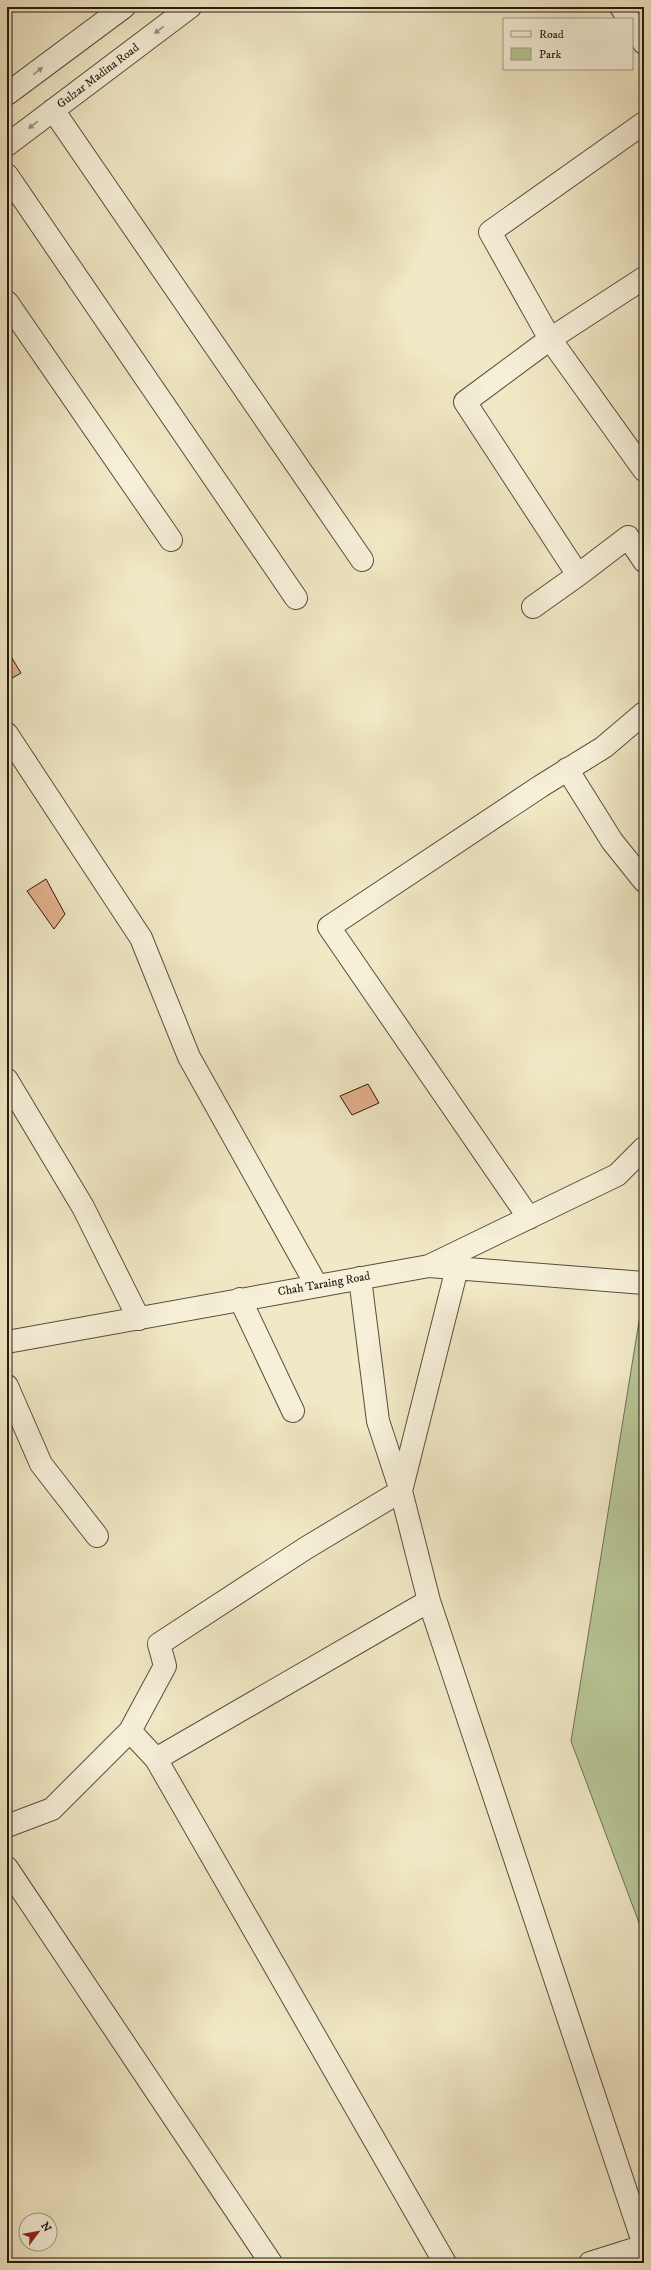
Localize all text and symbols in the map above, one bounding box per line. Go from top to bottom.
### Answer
legend [503,18,633,70]
one-way arrow [154,26,164,34]
text: Road [539,27,564,42]
street label: Gulzar Madina Road [54,40,142,112]
text: Park [539,47,561,62]
one-way arrow [33,67,44,75]
one-way arrow [27,121,38,130]
street label: Chah Taraing Road [277,1268,371,1300]
north arrow [18,2212,58,2252]
text: N [37,2220,54,2235]

